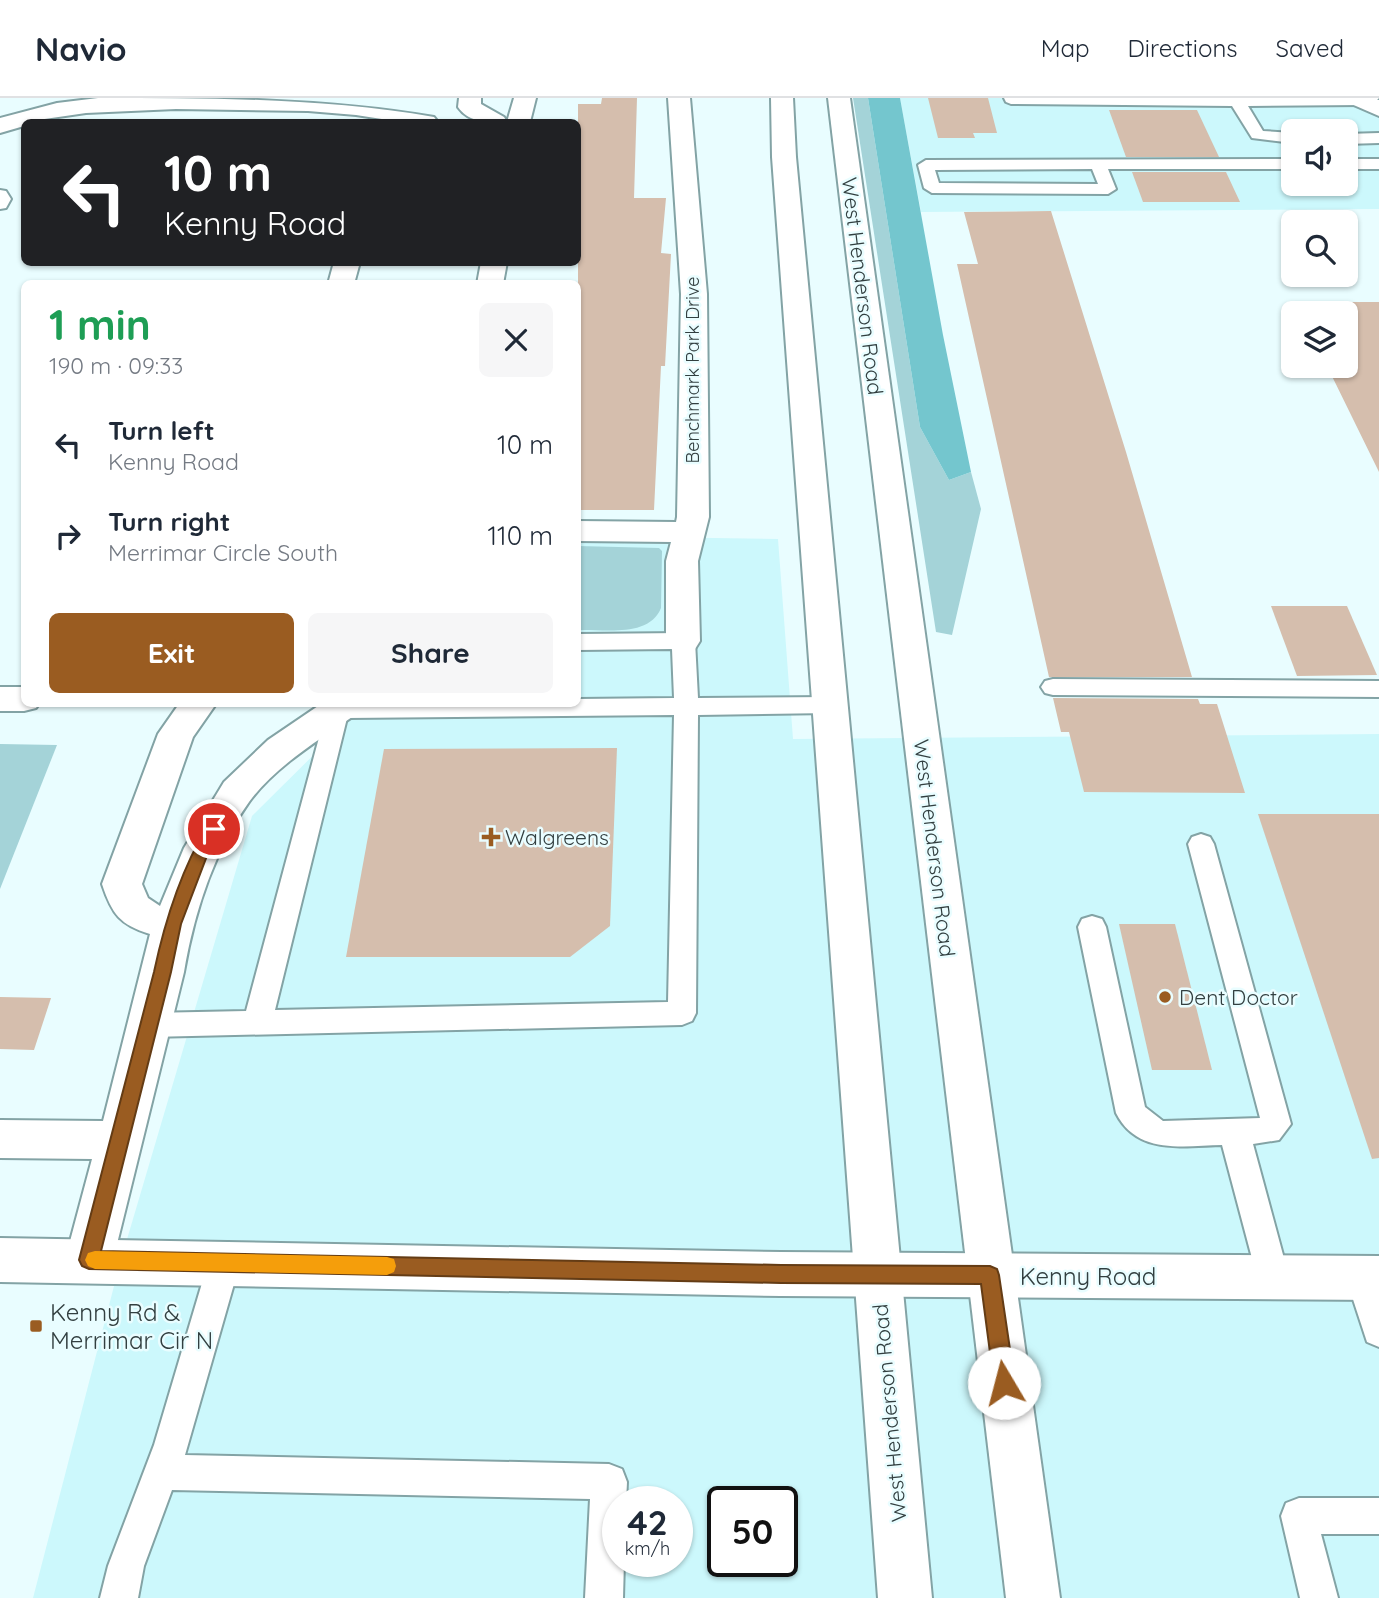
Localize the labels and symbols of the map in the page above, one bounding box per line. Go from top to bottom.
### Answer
street label: West Henderson Road [837,176,889,396]
street label: Benchmark Park Drive [681,277,704,463]
street label: West Henderson Road [909,738,961,958]
pin [184,799,244,859]
place label: Walgreens [505,824,609,850]
marker: Walgreens [483,829,499,845]
place label: Dent Doctor [1179,984,1298,1010]
marker: Dent Doctor [1157,989,1173,1005]
street label: Kenny Road [1020,1261,1156,1291]
place label: Kenny Rd & Merrimar Cir N [50,1297,213,1355]
street label: West Henderson Road [867,1303,911,1523]
marker: Kenny Rd & Merrimar Cir N [28,1318,44,1334]
position arrow [967,1346,1041,1420]
speed limit sign: 50 [707,1486,798,1577]

